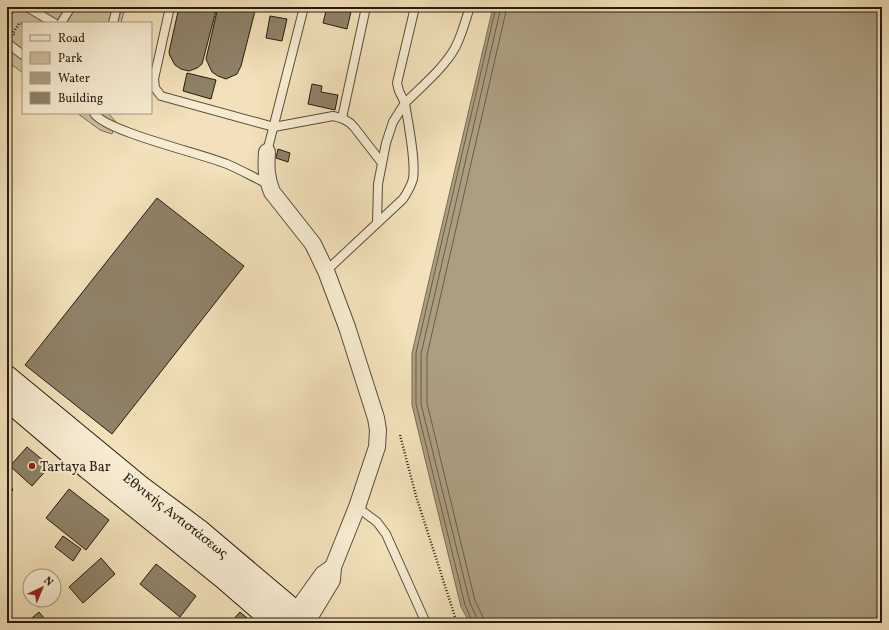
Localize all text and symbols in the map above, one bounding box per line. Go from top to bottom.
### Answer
legend [22,22,152,114]
text: Road [58,31,85,47]
text: Park [58,51,83,67]
text: Water [58,71,90,87]
text: Building [58,91,103,107]
place label: Tartaya Bar [40,458,111,477]
marker: Tartaya Bar [27,461,37,471]
street label: Εθνικής Αντιστάσεως [118,469,232,563]
north arrow [22,568,62,608]
text: N [40,574,56,590]

